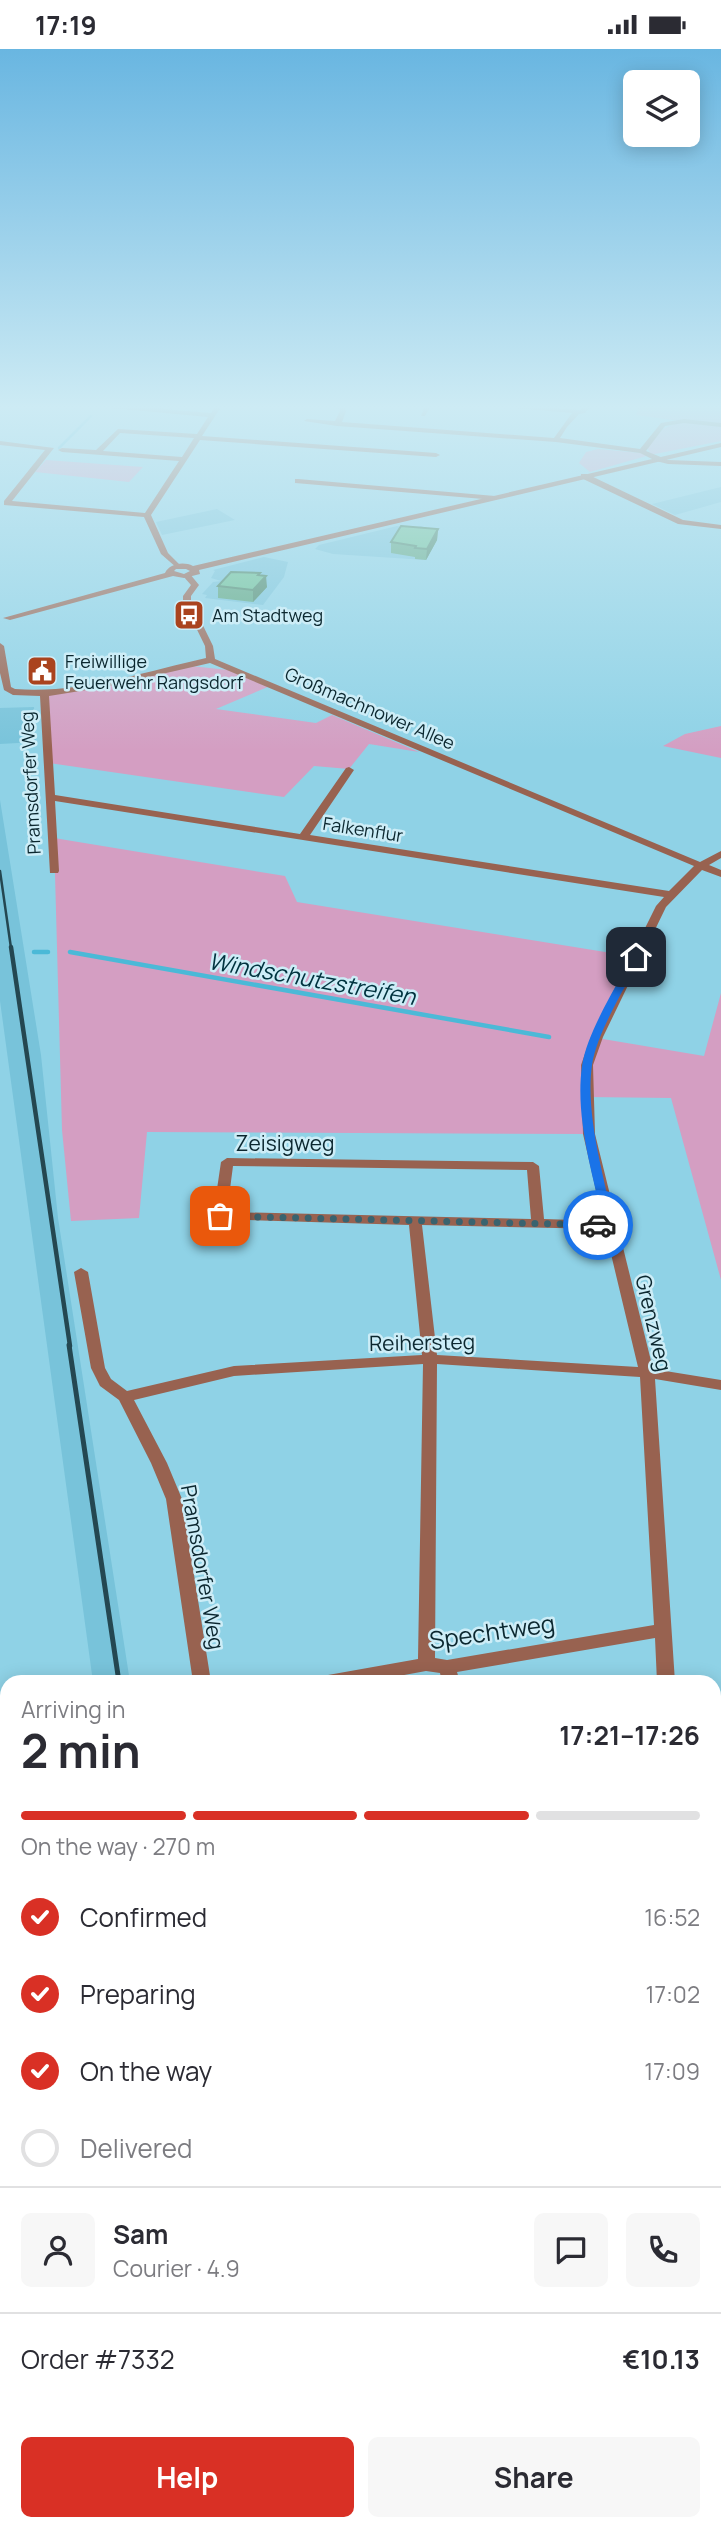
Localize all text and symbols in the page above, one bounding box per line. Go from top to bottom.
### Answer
text: 17:19 [35,7,97,43]
map controls [623,70,700,147]
button: layers [623,70,700,147]
bus stop icon: Am Stadtweg [172,598,206,632]
place label: Am Stadtweg [212,603,323,627]
place label: Freiwillige Feuerwehr Rangsdorf [65,649,244,694]
public building icon: Freiwillige Feuerwehr Rangsdorf [25,654,59,688]
street label: Großmachnower Allee [281,661,459,755]
street label: Pramsdorfer Weg [14,711,46,855]
street label: Falkenflur [321,811,405,847]
pin [606,927,666,987]
icon: home [617,938,655,976]
water label: Windschutzstreifen [206,944,419,1012]
street label: Zeisigweg [236,1129,334,1157]
pin [190,1186,250,1246]
courier [563,1190,633,1260]
icon: bag [201,1197,239,1235]
icon: car [579,1206,617,1244]
street label: Grenzweg [629,1272,679,1374]
street label: Reihersteg [369,1327,475,1357]
street label: Pramsdorfer Weg [175,1482,231,1652]
street label: Spechtweg [427,1606,557,1656]
text: Arriving in [21,1693,126,1725]
text: 17:21–17:26 [559,1717,700,1753]
text: 2 min [21,1719,141,1782]
text: On the way · 270 m [21,1830,215,1862]
icon: check [21,1898,59,1936]
text: Confirmed [80,1899,207,1935]
text: 16:52 [644,1901,700,1933]
icon: check [21,1975,59,2013]
text: Preparing [80,1976,196,2012]
text: 17:02 [645,1978,700,2010]
icon: check [21,2052,59,2090]
text: On the way [80,2053,212,2089]
text: 17:09 [644,2055,700,2087]
text: Delivered [80,2130,192,2166]
button: person [21,2213,95,2287]
button: chat [534,2213,608,2287]
button: phone [626,2213,700,2287]
text: Sam [113,2216,168,2252]
text: Courier · 4.9 [113,2252,240,2284]
text: Order #7332 [21,2341,175,2377]
text: €10.13 [622,2341,700,2377]
button: Help [21,2437,354,2517]
button: Share [368,2437,700,2517]

